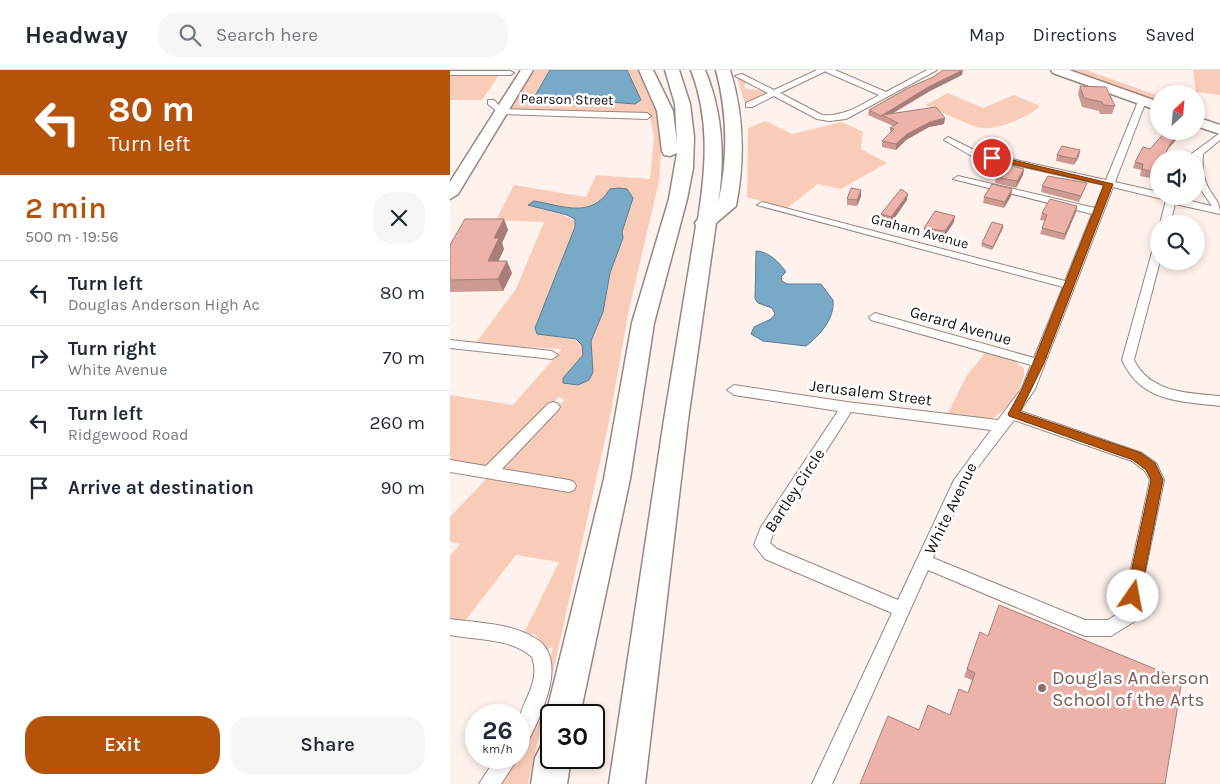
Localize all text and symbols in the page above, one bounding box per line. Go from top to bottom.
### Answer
search box [158,12,508,57]
text: Headway [25,21,128,49]
icon: search [176,21,204,49]
text: Search here [216,24,318,46]
text: Map [969,24,1005,46]
text: Directions [1033,24,1117,46]
text: Saved [1145,24,1195,46]
north arrow [1150,85,1205,140]
map controls [1150,85,1205,270]
text: 80 m [108,89,195,130]
icon: left [25,90,90,155]
street label: Pearson Street [520,90,614,109]
text: Turn left [108,131,191,157]
pin [971,137,1013,179]
icon: arrive [978,144,1006,172]
button: sound [1150,150,1205,205]
text: 2 min [25,190,107,226]
button: close [373,192,425,244]
street label: Graham Avenue [869,210,971,253]
button: search [1150,215,1205,270]
text: 500 m · 19:56 [25,227,119,246]
text: Turn left [68,273,143,295]
icon: left [25,279,53,307]
text: 80 m [380,282,425,304]
text: Douglas Anderson High Ac [68,295,260,314]
street label: Gerard Avenue [908,302,1014,349]
text: Turn right [68,338,157,360]
icon: right [25,344,53,372]
text: 70 m [383,347,425,369]
text: White Avenue [68,360,167,379]
street label: Jerusalem Street [809,376,933,409]
text: Turn left [68,403,143,425]
icon: left [25,409,53,437]
text: 260 m [370,412,425,434]
text: Ridgewood Road [68,425,189,444]
street label: Bartley Circle [760,445,828,536]
street label: White Avenue [920,459,981,557]
icon: arrive [25,474,53,502]
text: Arrive at destination [68,477,254,499]
text: 90 m [380,477,425,499]
position arrow [1106,569,1158,621]
place label: Douglas Anderson School of the Arts [1052,667,1210,711]
marker: Douglas Anderson School of the Arts [1036,682,1048,694]
speed limit sign: 30 [540,704,605,769]
button: Exit [25,716,220,774]
button: Share [230,716,425,774]
text: 26 [482,716,513,745]
text: km/h [482,742,513,756]

